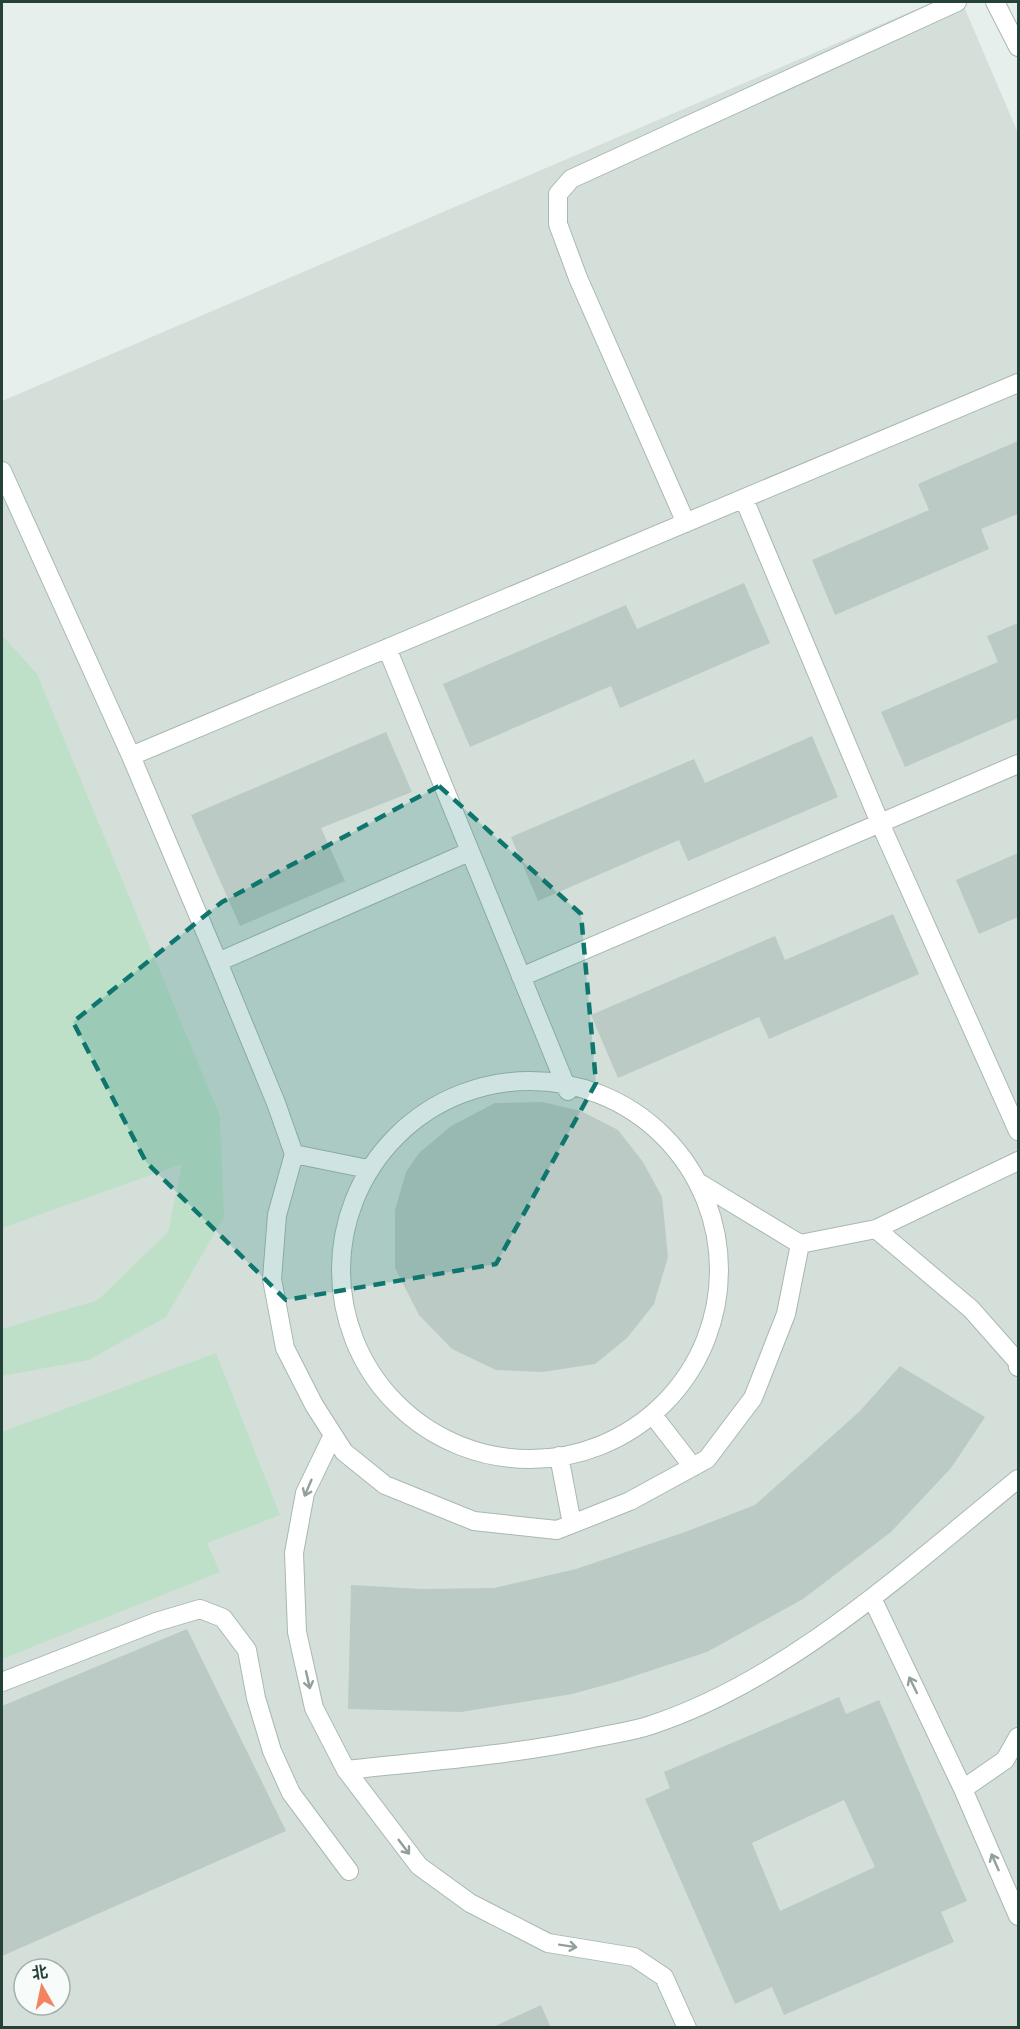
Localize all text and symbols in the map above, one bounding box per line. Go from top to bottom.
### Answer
one-way arrow [302,1478,313,1497]
one-way arrow [303,1670,314,1689]
one-way arrow [907,1676,919,1694]
one-way arrow [398,1839,411,1855]
one-way arrow [989,1853,1000,1872]
one-way arrow [558,1941,577,1952]
north arrow [12,1957,72,2017]
text: 北 [30,1962,49,1984]

